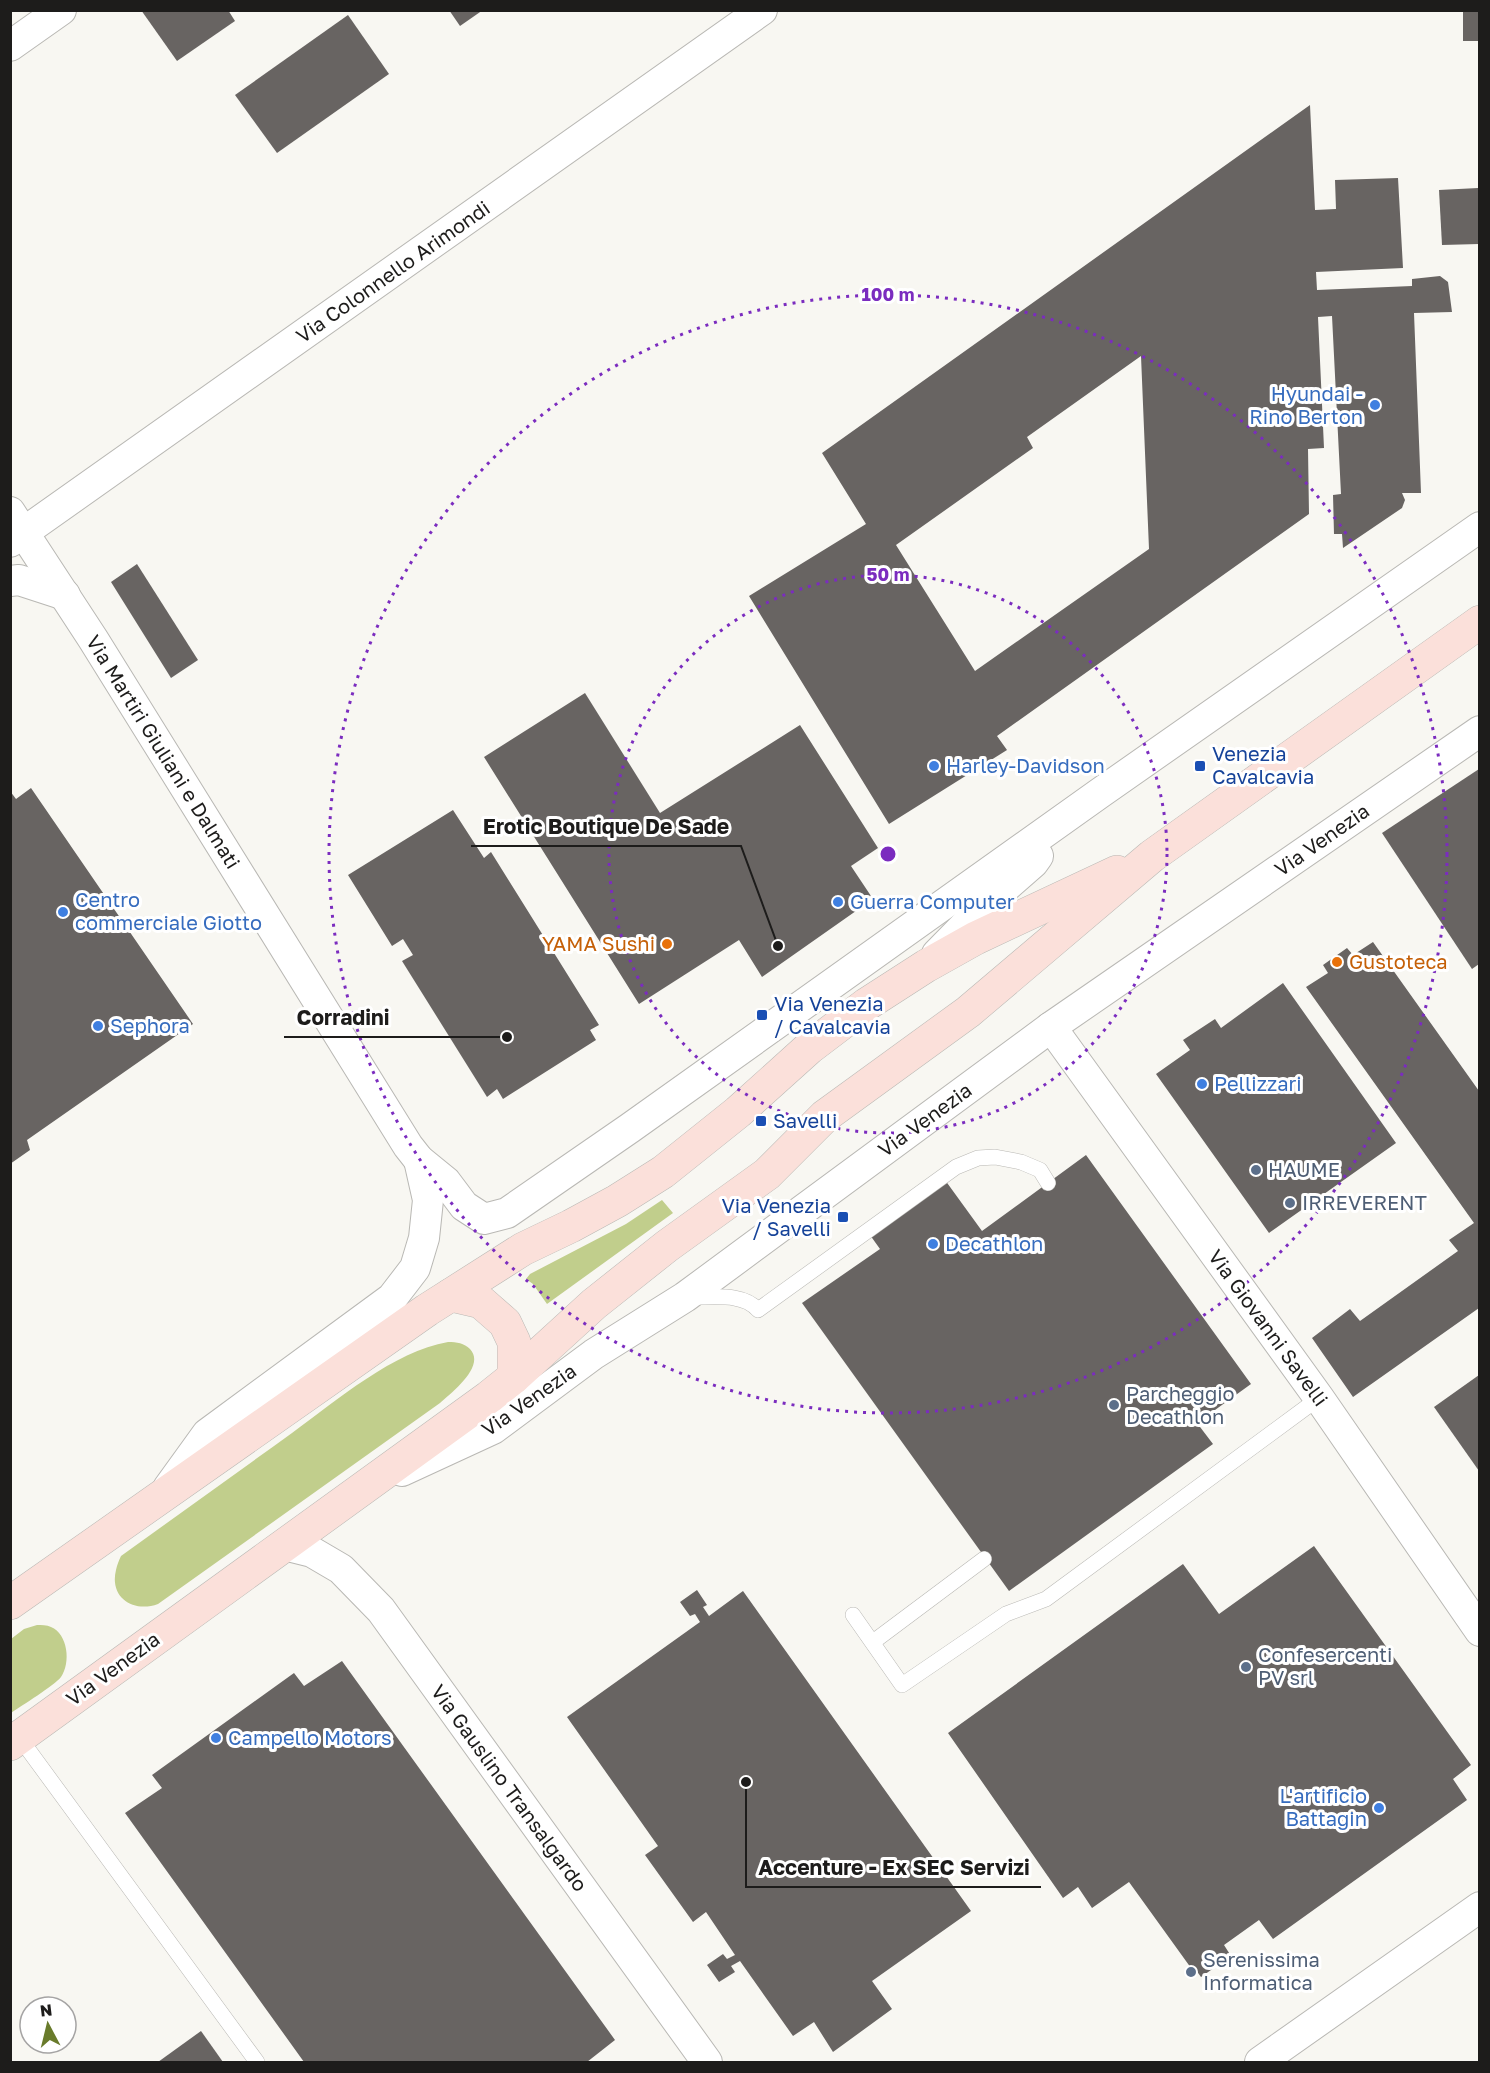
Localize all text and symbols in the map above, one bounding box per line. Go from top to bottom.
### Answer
street label: Via Colonnello Arimondi [291,195,494,347]
text: 100 m [862,283,914,305]
place label: Hyundai - Rino Berton [1249,381,1363,428]
marker: Hyundai - Rino Berton [1368,398,1382,412]
text: 50 m [867,563,909,585]
street label: Via Martiri Giuliani e Dalmati [82,630,246,873]
place label: Venezia Cavalcavia [1212,741,1314,788]
place label: Harley-Davidson [946,753,1105,777]
marker: Harley-Davidson [927,759,941,773]
marker: Venezia Cavalcavia [1193,759,1207,773]
street label: Via Venezia [1270,798,1373,880]
callout: Erotic Boutique De Sade [471,807,741,846]
text: Erotic Boutique De Sade [483,813,729,839]
centre of rings [878,844,898,864]
place label: Centro commerciale Giotto [75,887,262,934]
place label: Guerra Computer [850,889,1015,913]
marker: Guerra Computer [831,895,845,909]
marker: Centro commerciale Giotto [56,905,70,919]
place label: YAMA Sushi [542,931,655,955]
marker: YAMA Sushi [660,937,674,951]
place label: Gustoteca [1349,949,1448,973]
marker: Gustoteca [1330,955,1344,969]
place label: Via Venezia / Cavalcavia [774,991,891,1038]
callout: Corradini [284,998,401,1037]
text: Corradini [297,1004,389,1030]
marker: Via Venezia / Cavalcavia [755,1008,769,1022]
place label: Sephora [110,1013,190,1037]
marker: Sephora [91,1019,105,1033]
place label: Pellizzari [1214,1071,1302,1095]
street label: Via Venezia [873,1077,976,1161]
marker: Pellizzari [1195,1077,1209,1091]
place label: Savelli [773,1108,837,1132]
marker: Savelli [754,1114,768,1128]
place label: HAUME [1268,1157,1340,1181]
marker: HAUME [1249,1163,1263,1177]
place label: IRREVERENT [1302,1190,1427,1214]
place label: Via Venezia / Savelli [721,1193,831,1240]
marker: IRREVERENT [1283,1196,1297,1210]
marker: Via Venezia / Savelli [836,1210,850,1224]
place label: Decathlon [945,1231,1043,1255]
marker: Decathlon [926,1237,940,1251]
street label: Via Giovanni Savelli [1204,1245,1334,1410]
street label: Via Venezia [477,1358,580,1440]
place label: Parcheggio Decathlon [1126,1381,1235,1428]
marker: Parcheggio Decathlon [1107,1398,1121,1412]
street label: Via Venezia [61,1626,164,1710]
place label: Confesercenti PV srl [1258,1642,1392,1689]
marker: Confesercenti PV srl [1239,1660,1253,1674]
street label: Via Gauslino Transalgardo [427,1679,593,1895]
place label: Campello Motors [228,1725,392,1749]
marker: Campello Motors [209,1731,223,1745]
place label: L'artificio Battagin [1279,1783,1367,1830]
marker: L'artificio Battagin [1372,1801,1386,1815]
callout: Accenture - Ex SEC Servizi [746,1848,1041,1887]
text: Accenture - Ex SEC Servizi [758,1854,1030,1880]
place label: Serenissima Informatica [1203,1947,1320,1994]
marker: Serenissima Informatica [1184,1965,1198,1979]
north arrow [18,1995,78,2055]
text: N [39,1999,53,2021]

